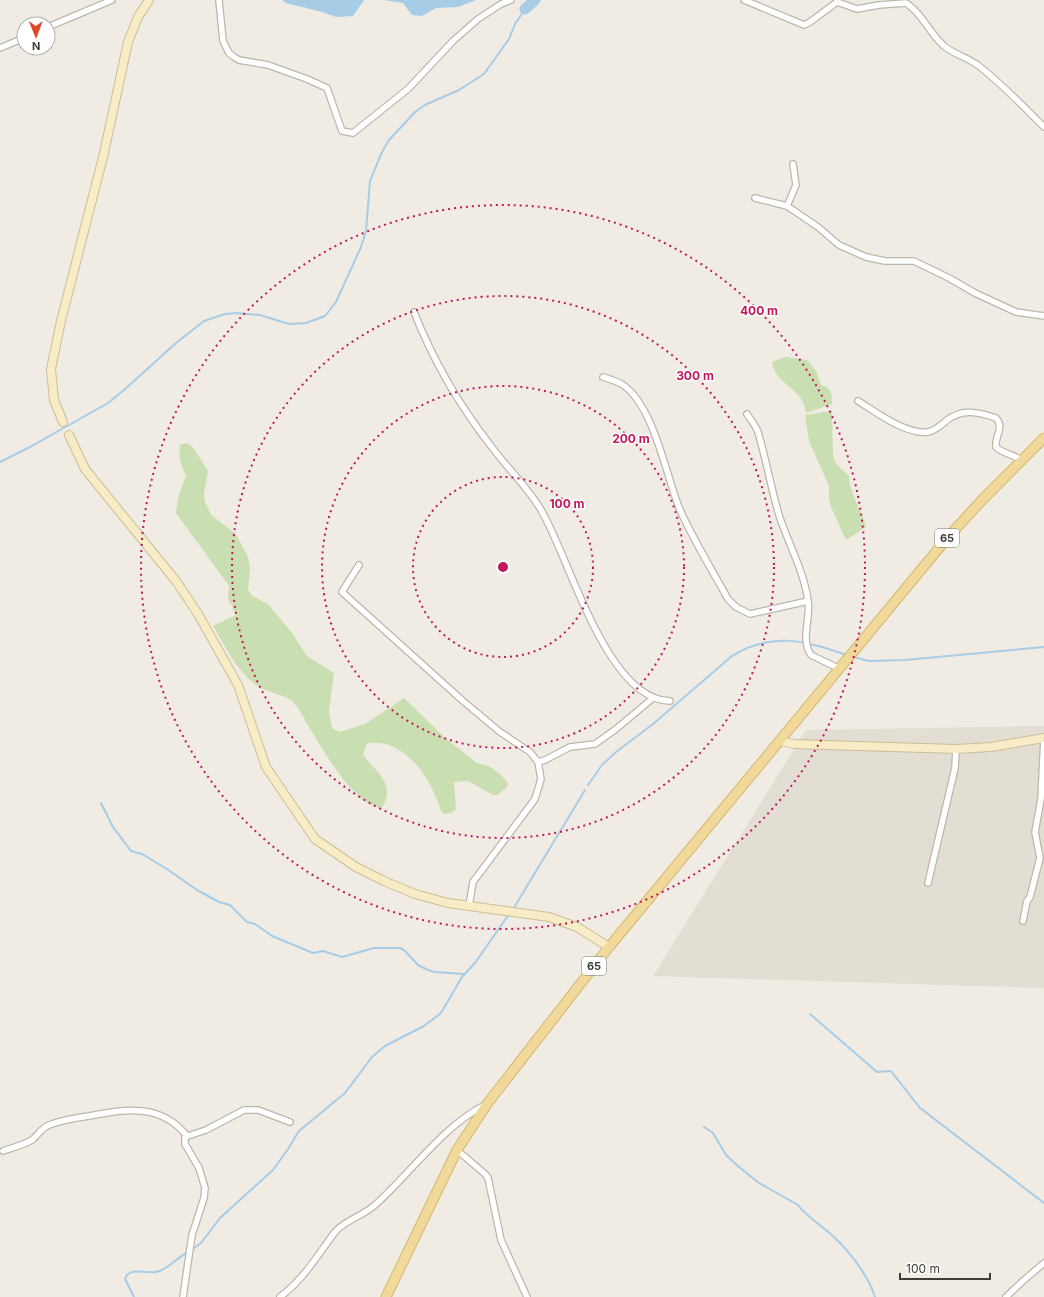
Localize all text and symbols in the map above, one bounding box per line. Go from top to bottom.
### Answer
north arrow [16,16,56,56]
text: N [32,39,40,53]
text: 400 m [740,303,778,318]
text: 300 m [676,368,714,383]
text: 200 m [612,431,650,446]
text: 100 m [549,496,585,511]
road number: 65 [935,529,959,547]
centre of rings [496,560,510,574]
road number: 65 [582,957,606,975]
scale bar [900,1255,990,1281]
text: 100 m [906,1261,940,1276]

